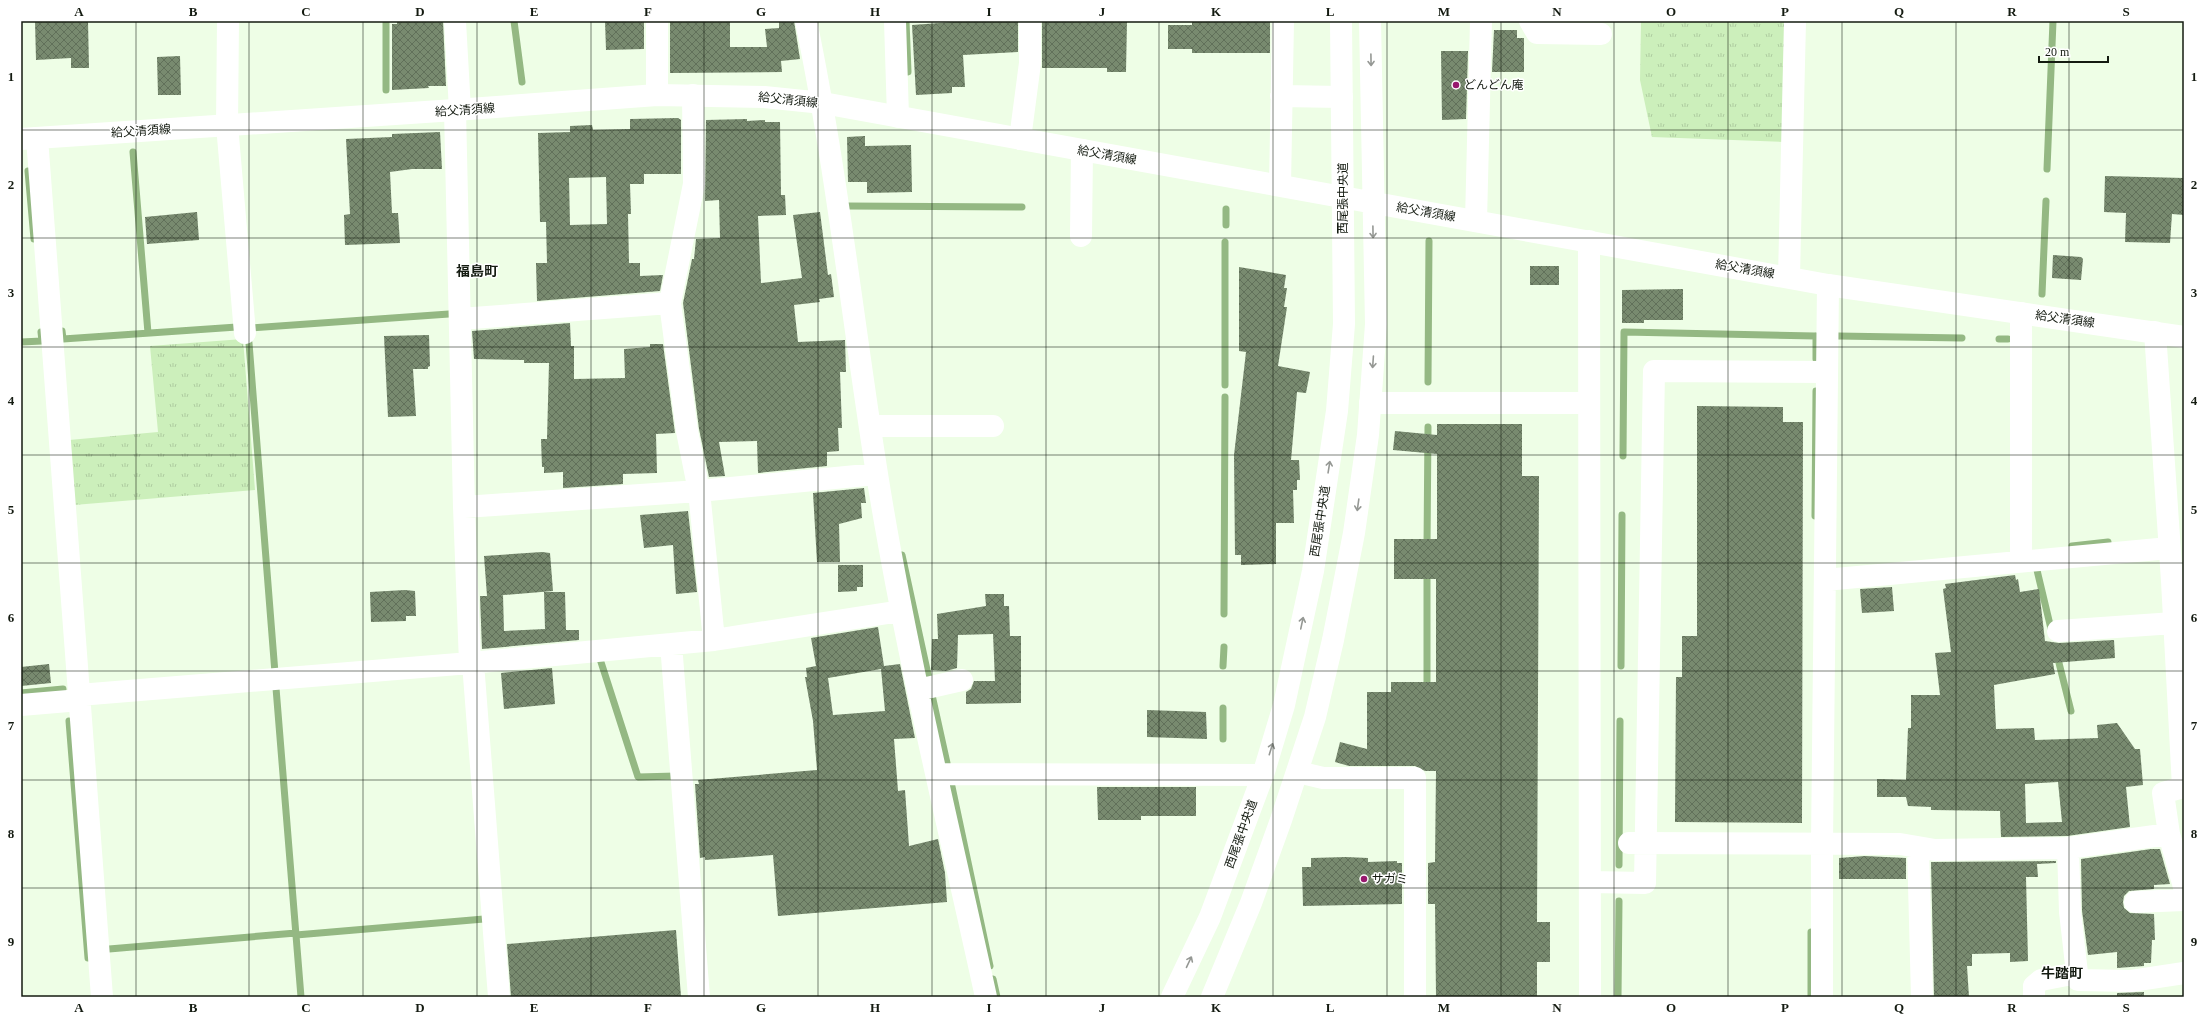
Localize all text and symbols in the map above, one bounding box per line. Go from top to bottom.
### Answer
text: A [74,4,84,19]
text: B [189,4,198,19]
text: C [301,4,311,19]
text: D [415,4,425,19]
text: E [530,4,538,19]
text: F [644,4,652,19]
text: G [756,4,766,19]
text: H [870,4,880,19]
text: I [986,4,992,19]
text: J [1099,4,1106,19]
text: K [1211,4,1222,19]
text: L [1326,4,1335,19]
text: M [1438,4,1450,19]
text: N [1552,4,1562,19]
text: O [1666,4,1676,19]
text: P [1781,4,1789,19]
text: Q [1894,4,1904,19]
text: R [2007,4,2017,19]
text: S [2122,4,2130,19]
scale bar [2039,38,2108,64]
text: 20 m [2045,45,2070,59]
one-way arrow [1367,53,1375,66]
text: 1 [8,69,14,84]
text: 1 [2191,69,2197,84]
place label: どんどん庵 [1464,78,1524,92]
marker: どんどん庵 [1451,80,1461,90]
street label: 給父清須線 [757,90,819,110]
street label: 給父清須線 [435,101,495,119]
street label: 給父清須線 [111,122,171,140]
street label: 給父清須線 [1076,143,1138,167]
street label: 西尾張中央道 [1336,162,1350,234]
text: 2 [8,177,14,192]
text: 2 [2191,177,2197,192]
street label: 給父清須線 [1395,200,1457,224]
one-way arrow [1370,225,1377,238]
street label: 給父清須線 [1714,257,1776,281]
district label: 福島町 [456,264,498,279]
text: 3 [8,285,15,300]
text: 3 [2191,285,2198,300]
street label: 給父清須線 [2034,308,2096,330]
one-way arrow [1370,355,1377,368]
text: 4 [8,393,15,408]
text: 4 [2191,393,2198,408]
one-way arrow [1325,461,1333,474]
street label: 西尾張中央道 [1307,484,1333,558]
one-way arrow [1354,498,1362,511]
text: 5 [8,502,15,517]
text: 5 [2191,502,2198,517]
text: 6 [8,610,15,625]
text: 6 [2191,610,2198,625]
one-way arrow [1298,617,1306,630]
text: 7 [8,718,15,733]
text: 7 [2191,718,2198,733]
one-way arrow [1268,743,1275,756]
street label: 西尾張中央道 [1222,798,1260,870]
text: 8 [8,826,15,841]
text: 8 [2191,826,2198,841]
place label: サガミ [1372,872,1408,886]
marker: サガミ [1359,874,1369,884]
text: 9 [8,934,15,949]
text: 9 [2191,934,2198,949]
one-way arrow [1186,956,1193,968]
district label: 牛踏町 [2041,966,2083,981]
text: A [74,1000,84,1015]
text: B [189,1000,198,1015]
text: C [301,1000,311,1015]
text: D [415,1000,425,1015]
text: E [530,1000,538,1015]
text: F [644,1000,652,1015]
text: G [756,1000,766,1015]
text: H [870,1000,880,1015]
text: I [986,1000,992,1015]
text: J [1099,1000,1106,1015]
text: K [1211,1000,1222,1015]
text: L [1326,1000,1335,1015]
text: M [1438,1000,1450,1015]
text: N [1552,1000,1562,1015]
text: O [1666,1000,1676,1015]
text: P [1781,1000,1789,1015]
text: Q [1894,1000,1904,1015]
text: R [2007,1000,2017,1015]
text: S [2122,1000,2130,1015]

